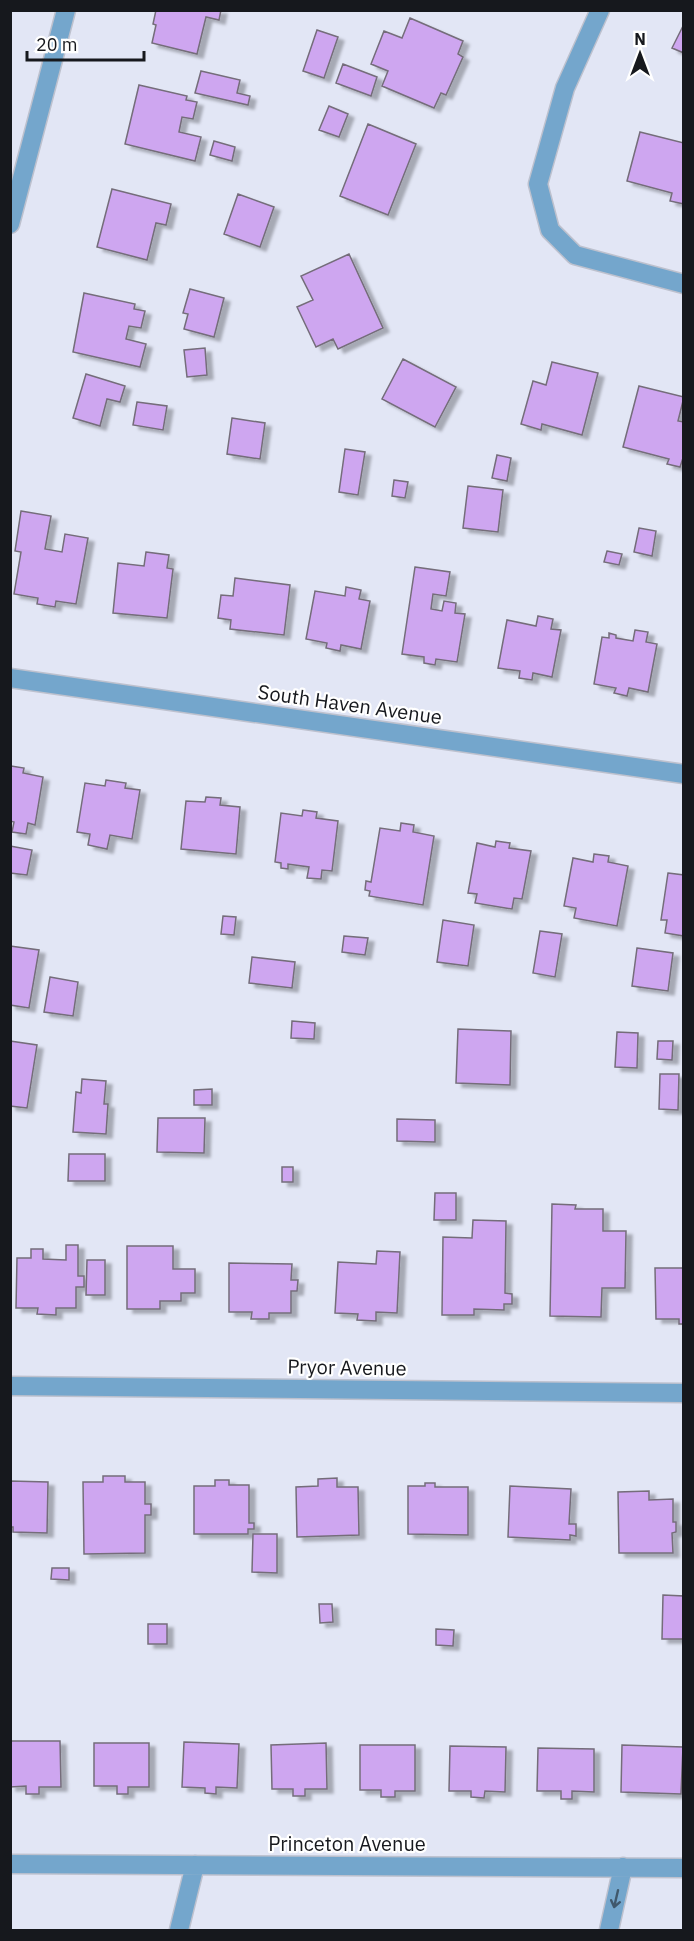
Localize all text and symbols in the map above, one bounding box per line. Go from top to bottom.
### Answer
scale bar [27,24,144,62]
north arrow [610,24,670,84]
text: N [634,29,646,49]
text: 20 m [36,33,78,56]
street label: South Haven Avenue [256,678,444,730]
street label: Pryor Avenue [287,1352,407,1382]
street label: Princeton Avenue [268,1830,426,1857]
one-way arrow [610,1888,621,1908]

